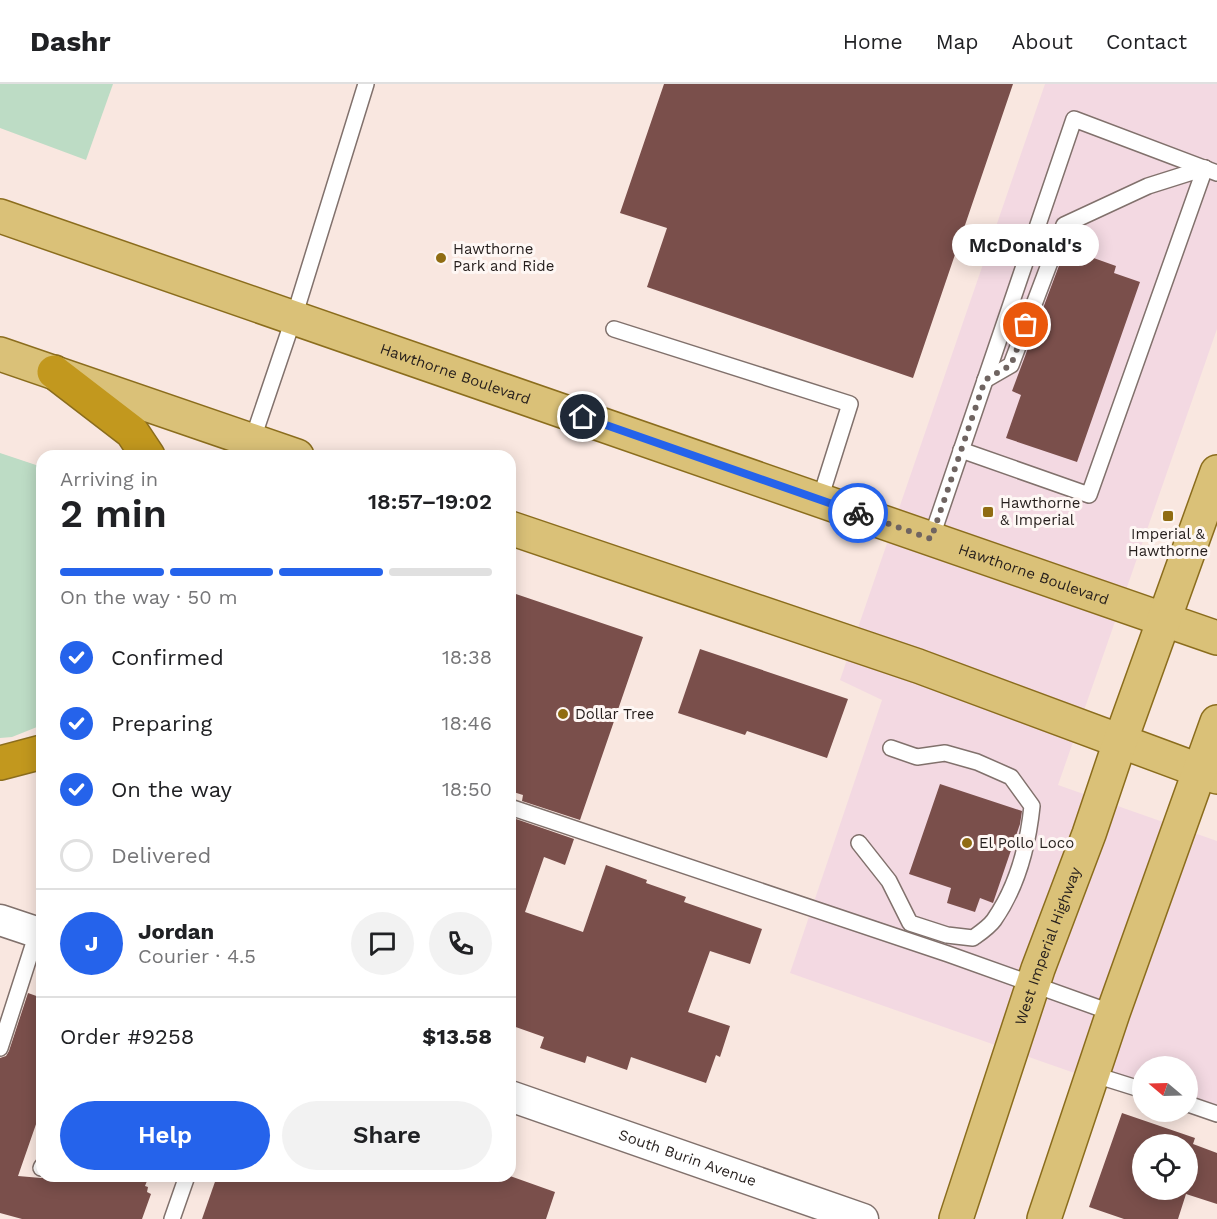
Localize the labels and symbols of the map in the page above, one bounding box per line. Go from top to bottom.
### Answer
callout: McDonald's [952,223,1100,265]
place label: Hawthorne Park and Ride [453,240,554,275]
marker: Hawthorne Park and Ride [434,251,448,265]
pin [1000,299,1051,350]
street label: Hawthorne Boulevard [378,340,533,408]
pin [557,391,608,442]
courier [828,483,888,543]
place label: Hawthorne & Imperial [1000,494,1080,529]
marker: Hawthorne & Imperial [981,505,995,519]
marker: Imperial & Hawthorne [1161,509,1175,523]
place label: Imperial & Hawthorne [1128,525,1208,560]
street label: Hawthorne Boulevard [956,540,1111,609]
place label: Dollar Tree [575,705,654,723]
marker: Dollar Tree [556,707,570,721]
place label: El Pollo Loco [979,834,1074,852]
marker: El Pollo Loco [960,836,974,850]
street label: West Imperial Highway [1011,864,1085,1027]
north arrow [1132,1056,1198,1122]
street label: South Burin Avenue [616,1126,759,1190]

